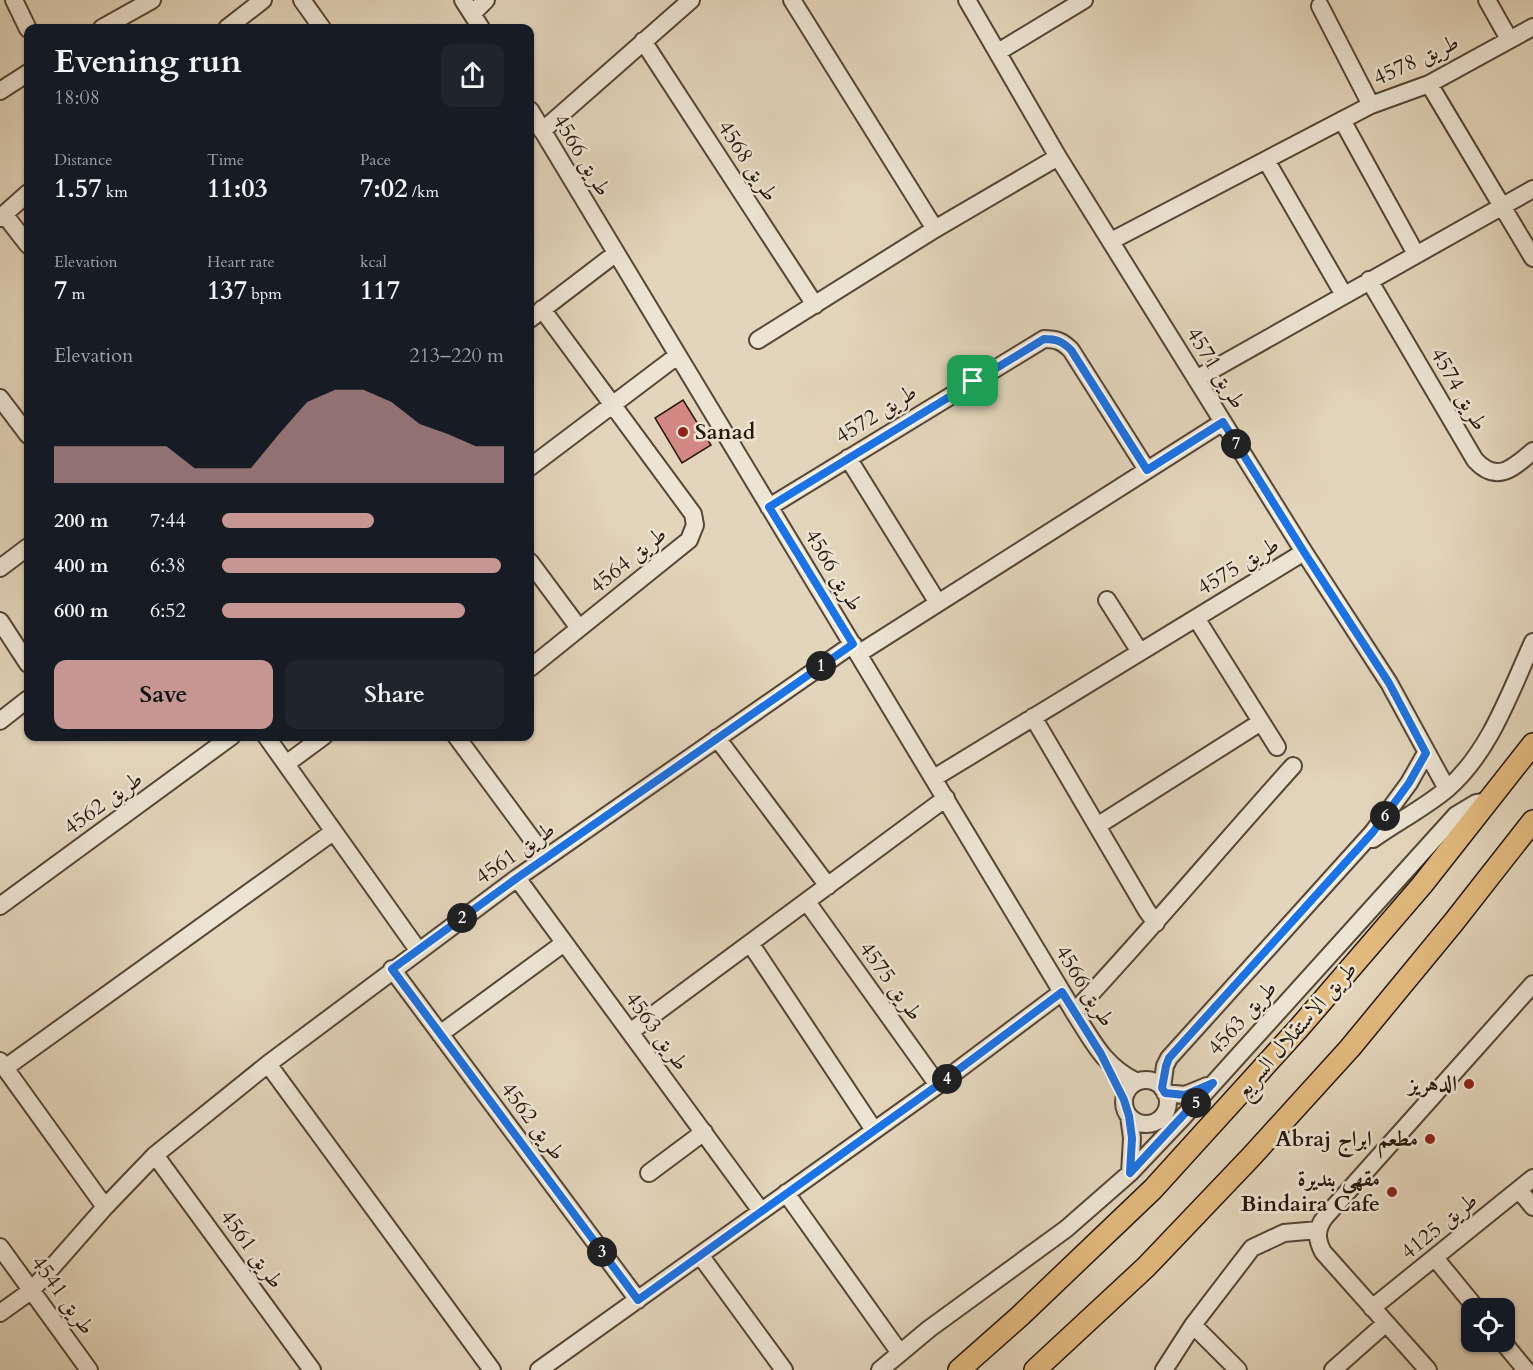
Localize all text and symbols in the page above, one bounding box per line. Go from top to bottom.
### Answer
street label: طريق 4578 [1368,27,1464,93]
text: Evening run [54,39,242,84]
button: share [441,44,504,107]
text: 18:08 [54,84,100,111]
street label: طريق 4566 [546,108,618,202]
street label: طريق 4568 [711,115,785,207]
text: Distance [54,149,112,171]
text: Time [207,149,244,171]
text: Pace [360,149,391,171]
text: 1.57 [54,171,102,206]
text: 11:03 [207,171,268,206]
text: 7:02 [360,171,408,206]
text: km [102,181,128,203]
text: /km [408,181,439,203]
text: Elevation [54,251,118,273]
text: Heart rate [207,251,275,273]
text: kcal [360,251,387,273]
text: 7 [54,273,67,308]
text: 137 [207,273,247,308]
text: 117 [360,273,400,308]
text: m [67,283,85,305]
text: bpm [247,283,282,305]
street label: طريق 4571 [1179,321,1253,415]
text: Elevation [54,342,133,369]
text: 213–220 m [409,342,504,369]
street label: طريق 4574 [1423,342,1495,436]
pin [947,355,998,406]
icon: arrive [956,364,989,397]
street label: طريق 4572 [829,377,923,451]
place label: Sanad [695,417,756,447]
marker: Sanad [676,425,690,439]
pin: 7 [1221,429,1251,459]
text: 7 [1232,433,1240,455]
text: 200 m [54,507,109,534]
text: 7:44 [150,507,186,534]
street label: طريق 4564 [583,520,673,600]
street label: طريق 4566 [798,523,870,617]
street label: طريق 4575 [1191,530,1285,602]
text: 400 m [54,552,109,579]
text: 6:38 [150,552,186,579]
text: 600 m [54,597,109,624]
text: 6:52 [150,597,186,624]
pin: 1 [806,651,836,681]
text: 1 [817,655,825,677]
button: Save [54,660,273,729]
button: Share [285,660,504,729]
street label: طريق 4562 [57,764,149,842]
pin: 6 [1370,801,1400,831]
text: 6 [1381,805,1389,827]
street label: طريق 4561 [469,815,561,891]
pin: 2 [447,903,477,933]
text: 2 [458,907,466,929]
street label: طريق 4575 [852,935,930,1027]
street label: طريق 4566 [1048,939,1122,1033]
street label: طريق الاستقلال السريع [1228,955,1367,1108]
street label: طريق 4563 [1200,974,1284,1062]
street label: طريق 4563 [618,985,696,1077]
pin: 4 [932,1064,962,1094]
text: 4 [943,1068,951,1090]
place label: الدهريز [1406,1069,1457,1099]
street label: طريق 4562 [494,1076,572,1166]
marker: الدهريز [1462,1077,1476,1091]
pin: 5 [1181,1088,1211,1118]
text: 5 [1192,1092,1200,1114]
place label: Abraj مطعم ابراج [1275,1124,1418,1159]
marker: Abraj مطعم ابراج [1423,1132,1437,1146]
place label: مقهى بنديرة Bindaira Cafe [1240,1164,1380,1219]
marker: مقهى بنديرة Bindaira Cafe [1385,1185,1399,1199]
street label: طريق 4125 [1394,1186,1484,1266]
street label: طريق 4561 [213,1203,291,1295]
pin: 3 [587,1237,617,1267]
text: 3 [598,1241,606,1263]
street label: طريق 4541 [24,1249,102,1341]
map controls [1461,1298,1515,1352]
button: locate [1461,1298,1515,1352]

